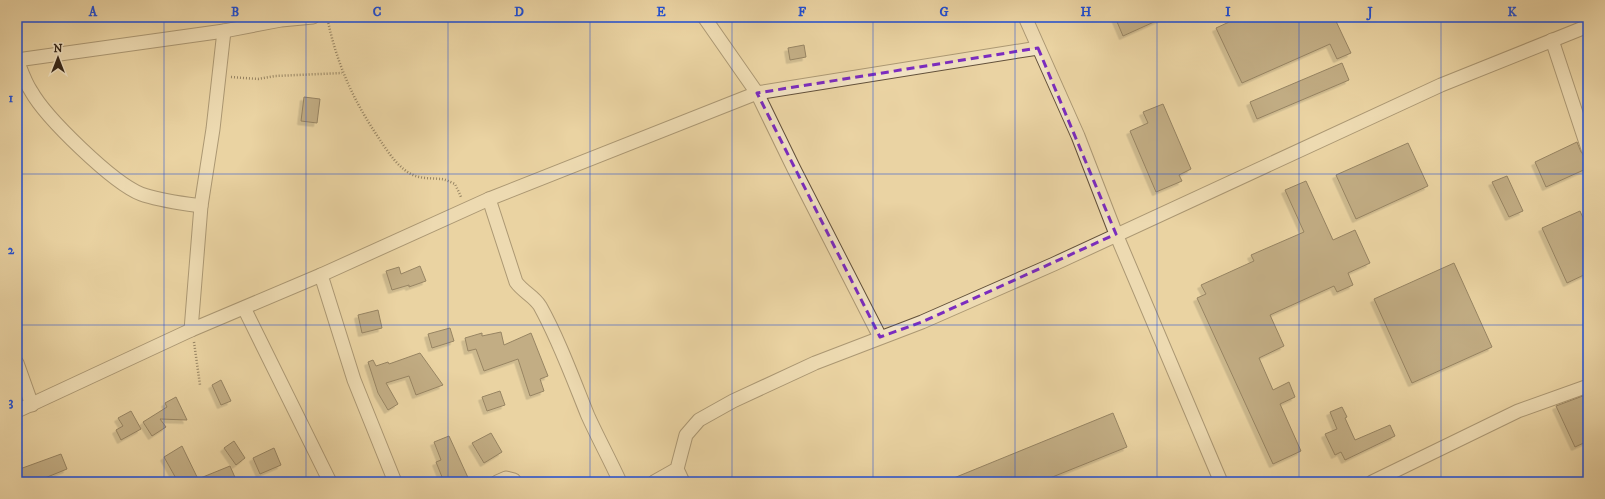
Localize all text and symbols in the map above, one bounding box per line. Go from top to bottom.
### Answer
text: A [88,4,98,20]
text: B [231,4,239,20]
text: C [373,4,382,20]
text: D [514,4,524,20]
text: E [656,4,666,20]
text: F [798,4,807,20]
text: G [939,4,949,20]
text: H [1081,4,1092,20]
text: I [1225,4,1231,20]
text: J [1365,4,1373,21]
text: K [1507,4,1517,20]
north arrow [38,38,78,78]
text: N [53,42,63,56]
text: 1 [9,90,14,106]
text: 2 [8,242,15,258]
text: 3 [9,394,14,410]

